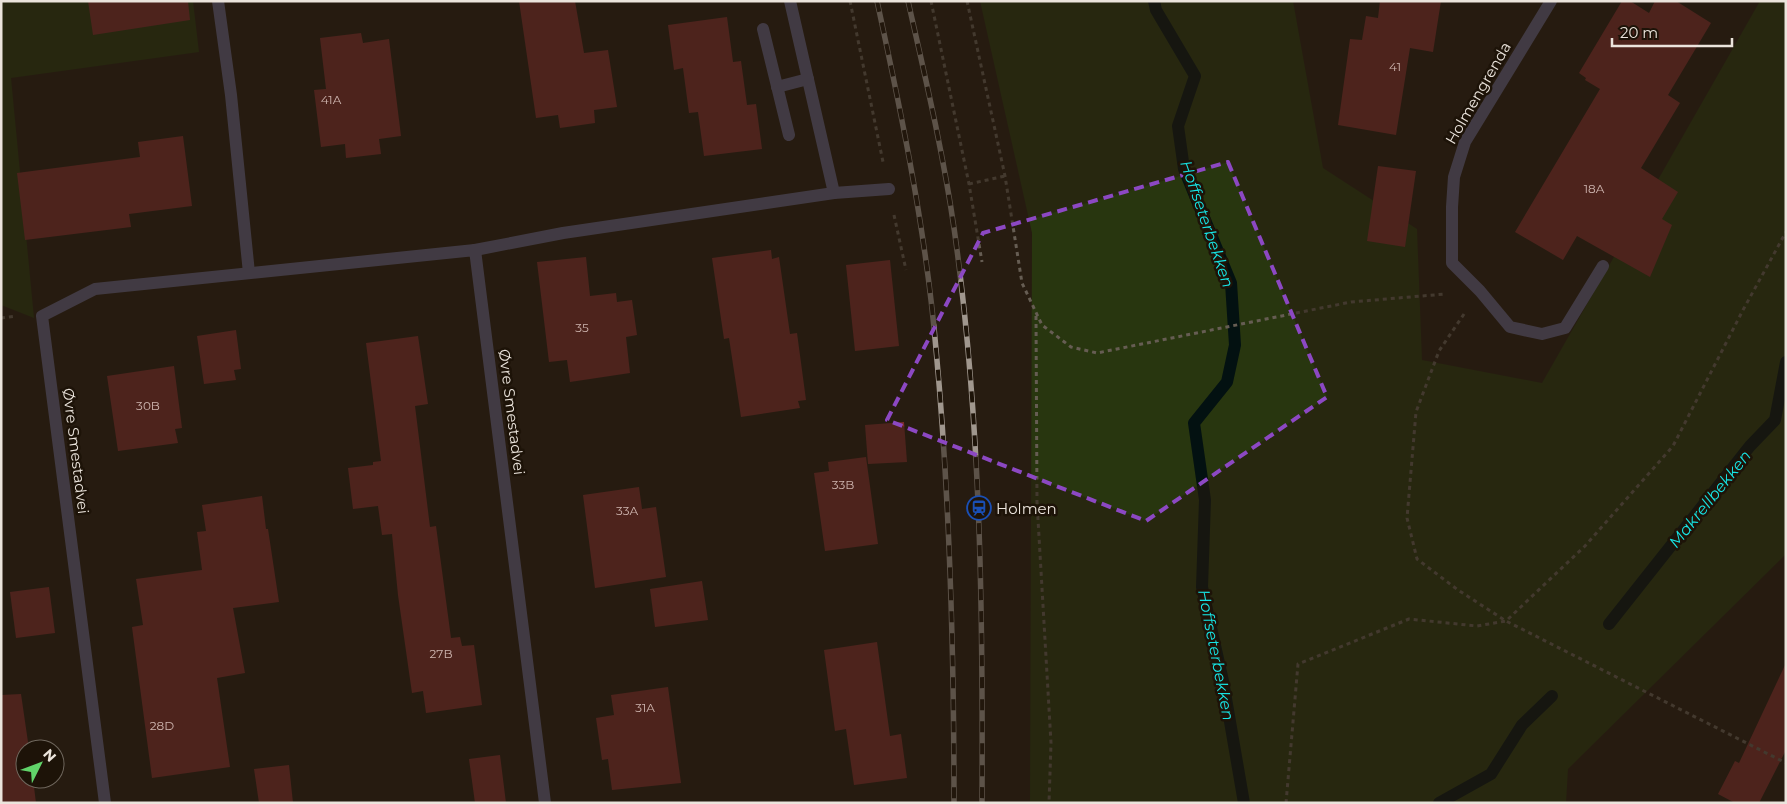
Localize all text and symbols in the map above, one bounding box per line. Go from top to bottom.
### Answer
scale bar [1612,15,1732,47]
text: 20 m [1620,23,1658,42]
street label: Holmengrenda [1441,38,1515,148]
house number: 41 [1389,59,1401,74]
house number: 41A [321,92,342,107]
water label: Hoffseterbekken [1176,158,1238,290]
house number: 18A [1584,181,1605,196]
house number: 35 [575,320,589,335]
street label: Øvre Smestadvei [495,348,529,476]
street label: Øvre Smestadvei [59,387,93,515]
house number: 30B [136,398,160,413]
water label: Makrellbekken [1665,447,1755,551]
house number: 33B [832,477,854,492]
station icon: Holmen [966,495,992,521]
place label: Holmen [996,499,1057,518]
house number: 33A [616,503,638,518]
water label: Hoffseterbekken [1194,588,1238,722]
house number: 27B [430,646,452,661]
house number: 31A [635,700,655,715]
house number: 28D [150,718,174,733]
north arrow [15,739,65,789]
text: N [39,745,60,766]

